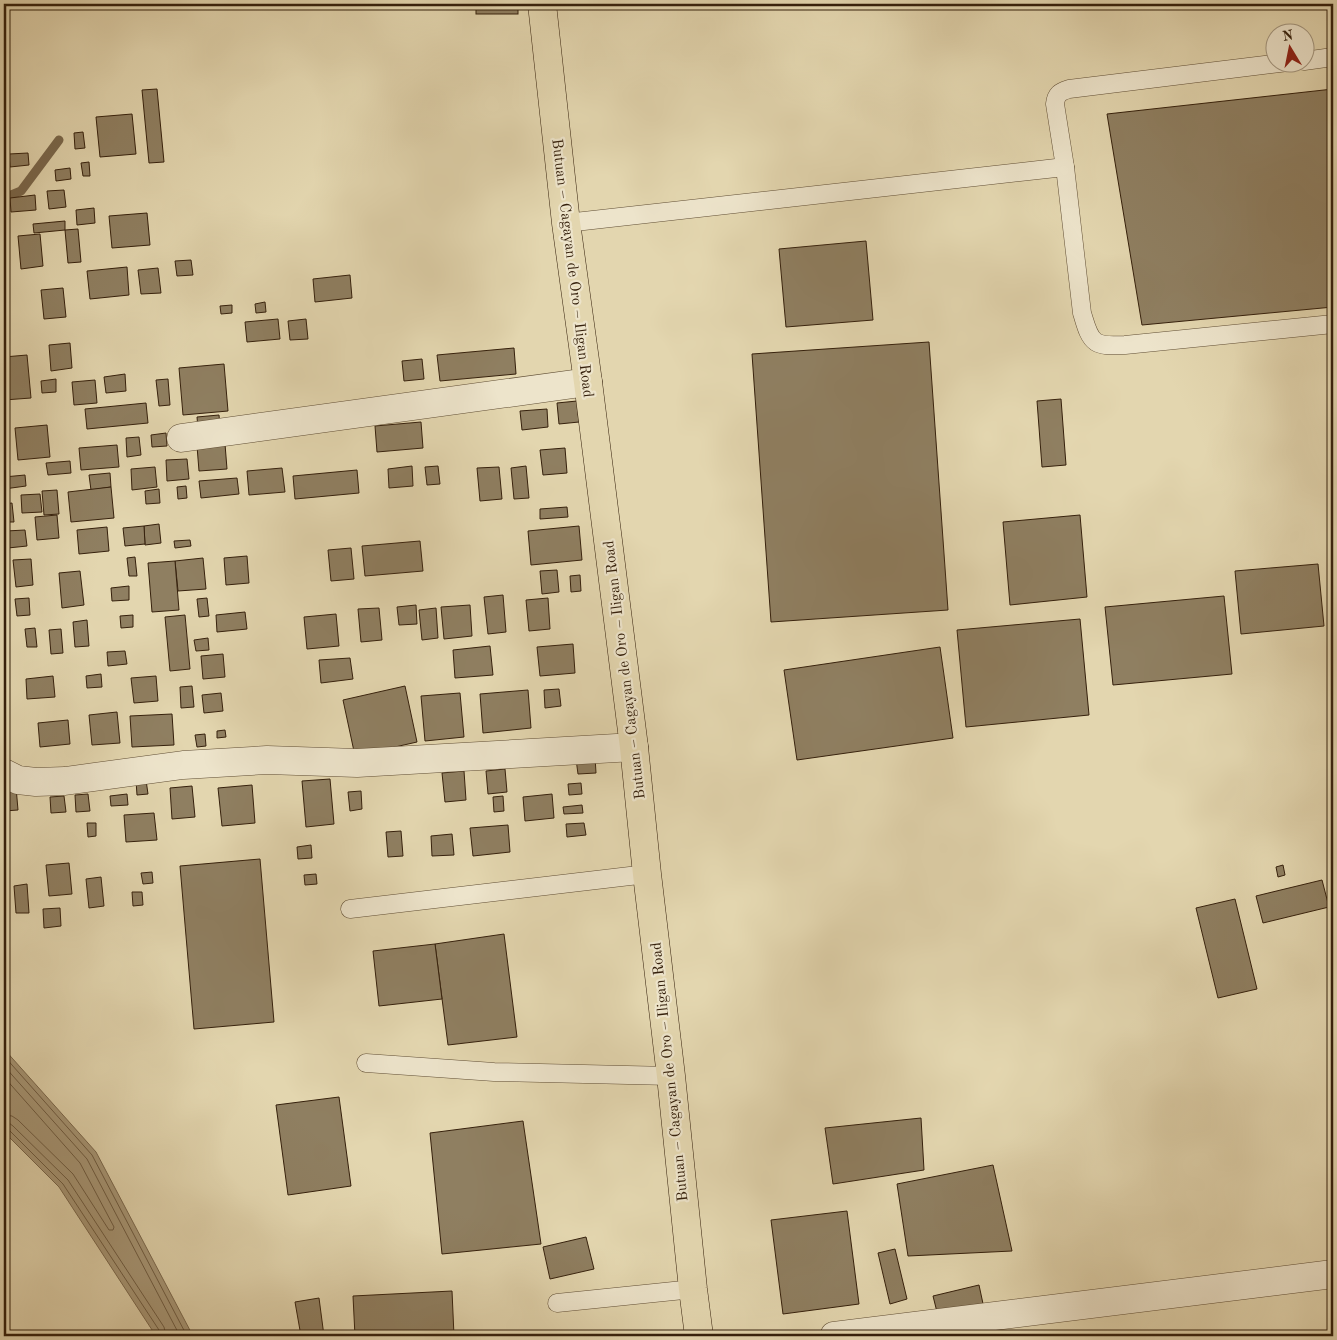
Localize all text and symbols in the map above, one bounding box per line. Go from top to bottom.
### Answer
north arrow [1264,22,1314,72]
text: N [1281,28,1295,44]
street label: Butuan – Cagayan de Oro – Iligan Road [548,138,595,399]
street label: Butuan – Cagayan de Oro – Iligan Road [602,539,649,800]
street label: Butuan – Cagayan de Oro – Iligan Road [649,941,692,1202]

